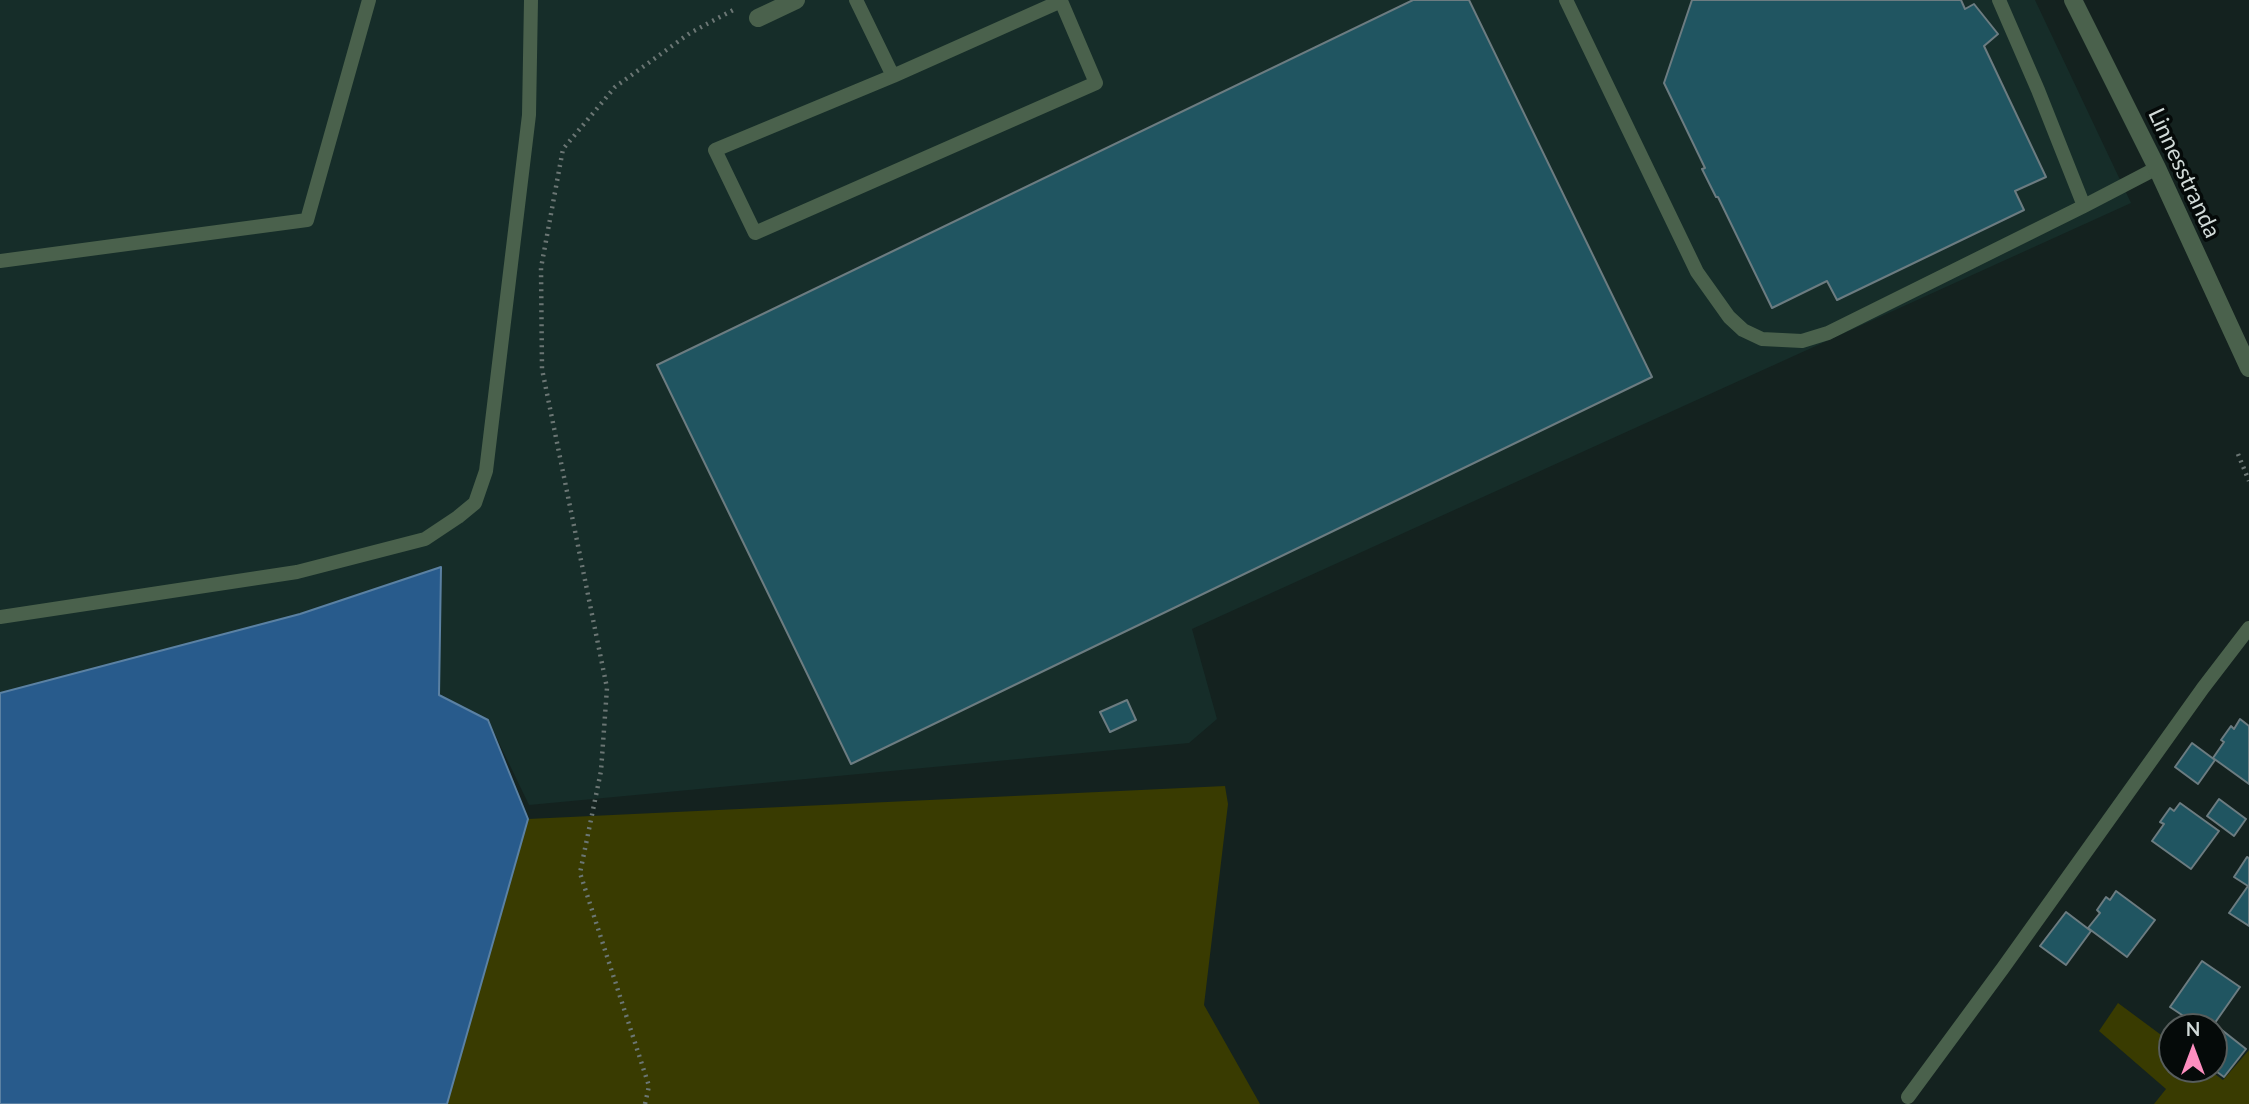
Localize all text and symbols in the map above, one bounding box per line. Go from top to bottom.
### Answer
street label: Linnesstranda [2142,104,2226,242]
north arrow [2158,1013,2228,1083]
text: N [2186,1017,2200,1040]

